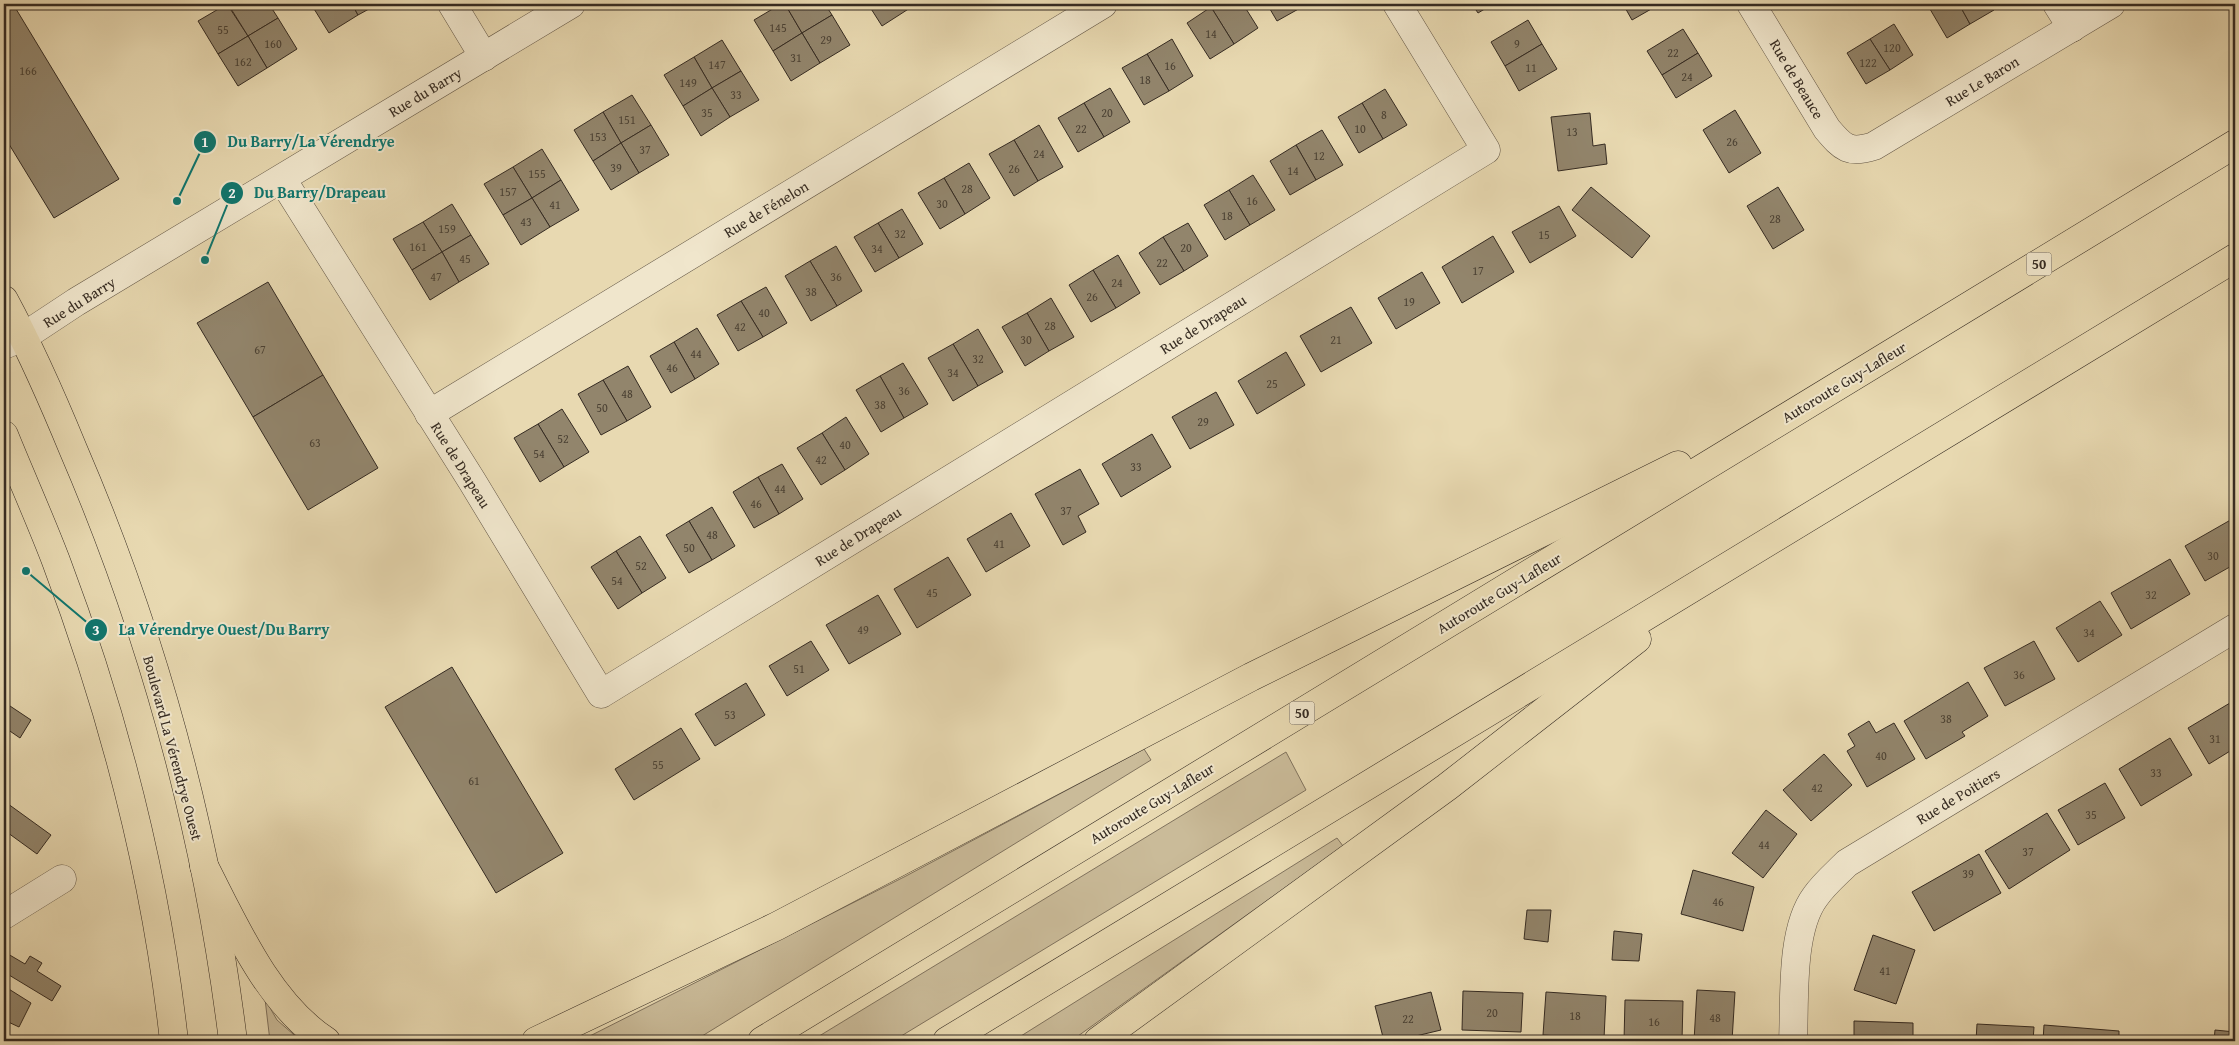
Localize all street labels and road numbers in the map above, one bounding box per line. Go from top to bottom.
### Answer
street label: Rue de Beauce [1765,35,1829,123]
street label: Rue Le Baron [1941,50,2023,111]
street label: Rue du Barry [384,62,466,122]
street label: Rue de Fénelon [720,175,813,243]
road number: 50 [2026,252,2052,276]
street label: Rue du Barry [39,271,120,333]
street label: Rue de Drapeau [1156,289,1251,359]
street label: Autoroute Guy-Lafleur [1778,336,1910,428]
street label: Rue de Drapeau [426,418,496,513]
street label: Rue de Drapeau [811,501,906,571]
street label: Autoroute Guy-Lafleur [1433,547,1565,639]
street label: Boulevard La Vérendrye Ouest [138,653,208,843]
road number: 50 [1290,701,1314,724]
street label: Autoroute Guy-Lafleur [1086,757,1218,849]
street label: Rue de Poitiers [1912,763,2004,829]

